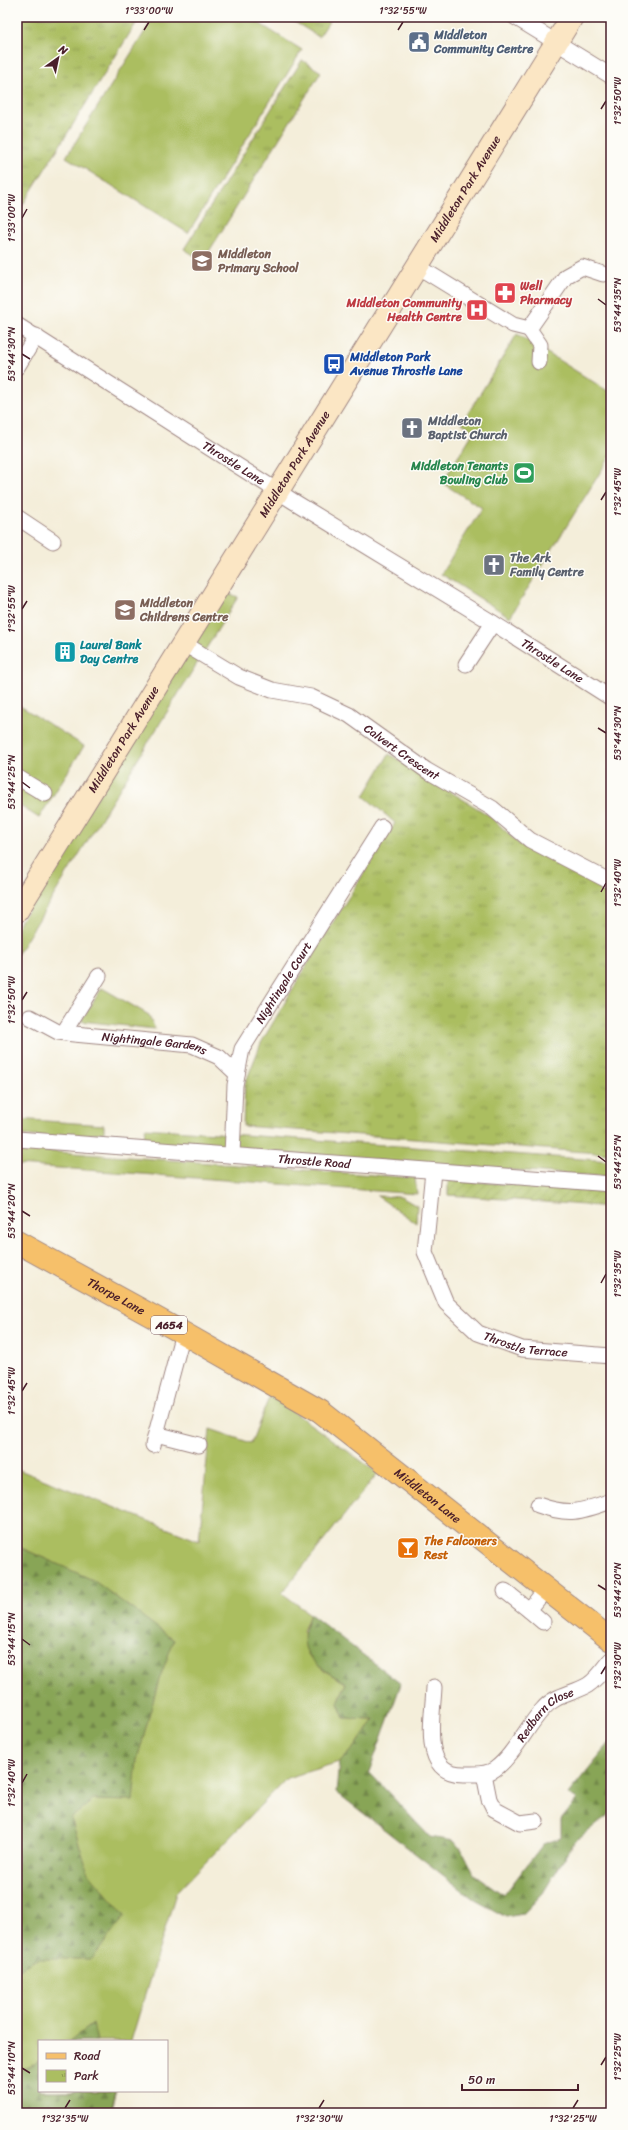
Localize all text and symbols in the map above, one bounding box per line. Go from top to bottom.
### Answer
text: 1°33'00"W [125,2,173,20]
text: 1°32'55"W [379,2,427,20]
place label: Middleton Community Centre [433,24,534,60]
public building icon: Middleton Community Centre [406,29,432,55]
north arrow [38,38,78,78]
text: N [54,39,72,60]
text: 1°32'50"W [609,77,627,125]
street label: Middleton Park Avenue [424,131,507,247]
text: 1°33'00"W [3,194,21,242]
place label: Middleton Primary School [217,243,299,279]
school or university icon: Middleton Primary School [189,248,215,274]
place label: Well Pharmacy [520,275,573,311]
text: 53°44'35"N [609,278,627,332]
pharmacy icon: Well Pharmacy [492,280,518,306]
place label: Middleton Community Health Centre [346,292,463,328]
hospital icon: Middleton Community Health Centre [464,297,490,323]
text: 53°44'30"N [3,326,21,382]
place label: Middleton Park Avenue Throstle Lane [349,346,464,382]
bus stop icon: Middleton Park Avenue Throstle Lane [321,351,347,377]
street label: Middleton Park Avenue [253,406,336,522]
place label: Middleton Baptist Church [427,410,508,446]
church icon: Middleton Baptist Church [399,415,425,441]
street label: Throstle Lane [198,435,270,492]
place label: Middleton Tenants Bowling Club [410,455,509,491]
sports icon: Middleton Tenants Bowling Club [511,460,537,486]
text: 1°32'45"W [609,468,627,516]
place label: The Ark Family Centre [509,547,585,583]
church icon: The Ark Family Centre [481,552,507,578]
text: 1°32'55"W [3,585,21,633]
place label: Middleton Childrens Centre [139,592,229,628]
school or university icon: Middleton Childrens Centre [112,597,138,623]
street label: Throstle Lane [516,632,588,689]
place label: Laurel Bank Day Centre [80,634,142,670]
building icon: Laurel Bank Day Centre [52,639,78,665]
street label: Middleton Park Avenue [82,681,165,797]
text: 53°44'30"N [609,705,627,761]
street label: Calvert Crescent [359,718,445,787]
text: 53°44'25"N [3,754,21,810]
text: 1°32'40"W [609,859,627,907]
street label: Nightingale Court [249,937,318,1028]
text: 1°32'50"W [3,976,21,1024]
street label: Nightingale Gardens [101,1026,211,1062]
text: 53°44'25"N [609,1134,627,1190]
street label: Throstle Road [277,1148,352,1175]
text: 53°44'20"N [3,1183,21,1239]
text: 1°32'35"W [609,1250,627,1298]
street label: Thorpe Lane [83,1271,149,1321]
road number: A654 [151,1316,187,1334]
street label: Throstle Terrace [480,1325,569,1364]
text: 1°32'45"W [3,1367,21,1415]
street label: Middleton Lane [389,1462,466,1529]
place label: The Falconers Rest [423,1530,498,1566]
bar icon: The Falconers Rest [395,1535,421,1561]
text: 53°44'20"N [609,1562,627,1618]
text: 53°44'15"N [3,1612,21,1666]
text: 1°32'30"W [609,1642,627,1690]
street label: Redbarn Close [511,1681,577,1747]
text: 1°32'40"W [3,1759,21,1807]
text: 1°32'25"W [609,2033,627,2081]
legend [38,2040,168,2092]
text: 53°44'10"N [3,2041,21,2095]
text: Road [74,2045,101,2067]
text: Park [74,2065,99,2087]
scale bar [462,2066,578,2092]
text: 50 m [468,2069,495,2091]
text: 1°32'35"W [41,2110,89,2128]
text: 1°32'30"W [295,2110,343,2128]
text: 1°32'25"W [549,2110,597,2128]

